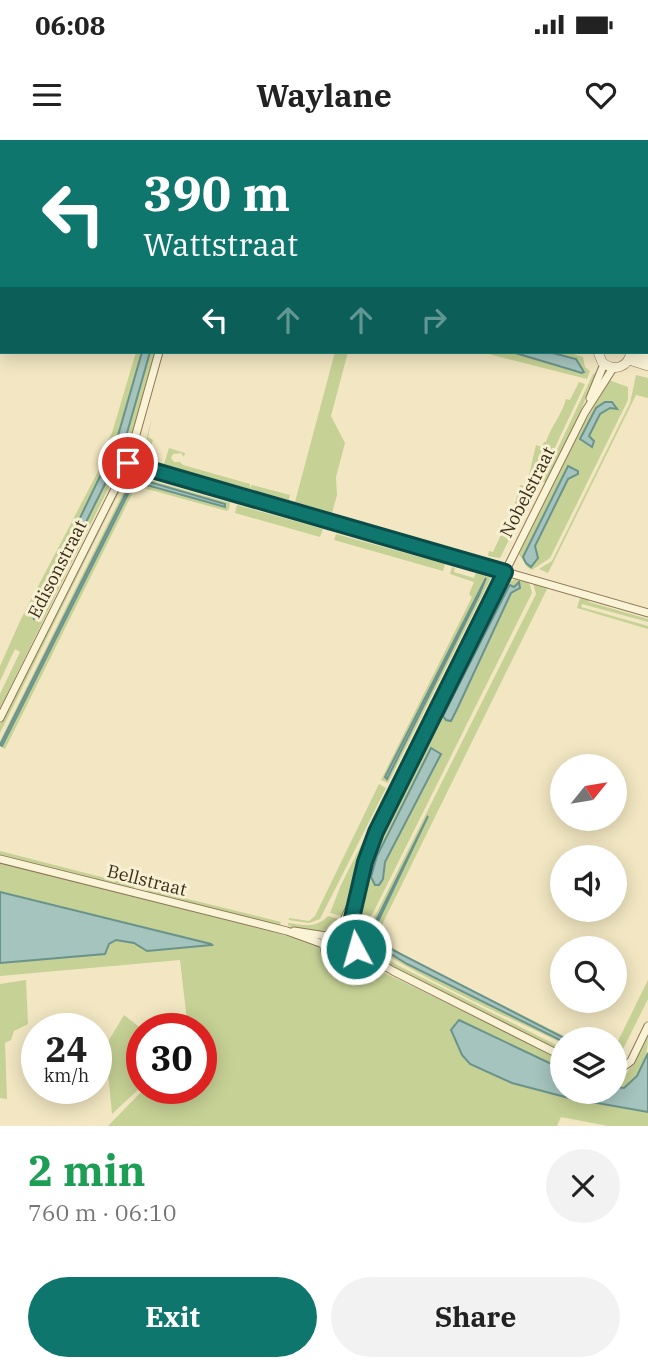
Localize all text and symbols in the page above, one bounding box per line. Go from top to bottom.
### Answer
text: 06:08 [35,8,105,42]
text: Waylane [256,74,392,116]
icon: menu [28,76,66,114]
icon: heart [582,76,620,114]
text: 390 m [143,161,290,224]
icon: left [28,168,119,259]
text: Wattstraat [143,223,298,265]
icon: left [196,301,234,339]
icon: ahead [269,301,307,339]
icon: ahead [342,301,380,339]
icon: right [415,301,453,339]
pin [98,433,158,493]
street label: Nobelstraat [494,443,560,541]
icon: arrive [109,444,147,482]
street label: Edisonstraat [22,516,92,622]
north arrow [550,754,626,831]
map controls [550,754,627,1104]
button: sound [550,845,627,922]
street label: Bellstraat [105,859,189,901]
position arrow [319,912,393,986]
button: search [550,936,627,1013]
speed limit sign: 30 [126,1013,217,1104]
text: 24 [45,1026,88,1072]
button: layers [550,1027,627,1104]
text: km/h [44,1064,89,1087]
text: 2 min [28,1143,146,1198]
button: close [546,1149,620,1223]
text: 760 m · 06:10 [28,1197,177,1227]
button: Exit [28,1277,317,1357]
button: Share [331,1277,620,1357]

